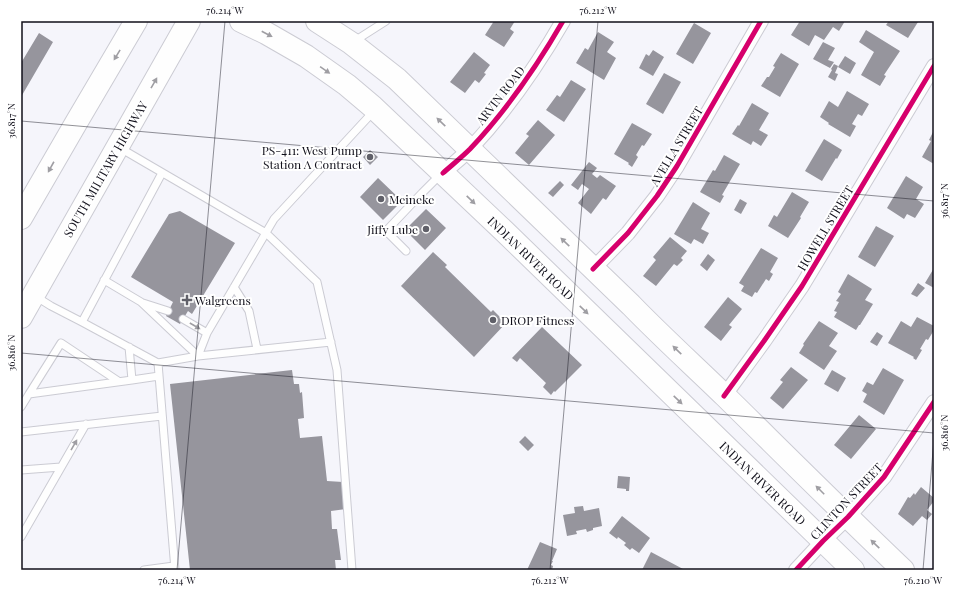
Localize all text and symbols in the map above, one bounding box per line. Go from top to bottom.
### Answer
text: 76.214°W [206,3,245,17]
text: 76.212°W [579,3,618,17]
one-way arrow [261,31,273,37]
one-way arrow [113,49,120,61]
street label: ARVIN ROAD [471,62,528,128]
one-way arrow [320,66,331,74]
one-way arrow [151,77,158,89]
street label: SOUTH MILITARY HIGHWAY [59,97,151,240]
text: 36.817°N [4,103,18,139]
street label: AVELLA STREET [645,103,706,190]
one-way arrow [436,117,446,127]
place label: PS-411: West Pump Station A Contract [262,142,363,172]
marker: PS-411: West Pump Station A Contract [365,152,375,162]
one-way arrow [48,161,55,173]
street label: HOWELL STREET [793,182,857,274]
text: 36.817°N [937,183,951,219]
place label: Meineke [389,191,434,207]
marker: Meineke [376,194,386,204]
one-way arrow [466,195,476,205]
street label: INDIAN RIVER ROAD [485,213,578,303]
place label: Jiffy Lube [366,221,418,237]
marker: Jiffy Lube [421,224,431,234]
one-way arrow [560,237,570,247]
place label: Walgreens [194,292,251,308]
marker: Walgreens [182,295,192,305]
one-way arrow [579,305,589,315]
place label: DROP Fitness [501,312,574,328]
marker: DROP Fitness [488,315,498,325]
one-way arrow [189,323,201,330]
text: 36.816°N [4,335,18,371]
one-way arrow [672,346,682,355]
one-way arrow [673,395,683,405]
text: 36.816°N [937,415,951,451]
street label: INDIAN RIVER ROAD [717,438,810,528]
one-way arrow [70,440,77,451]
street label: CLINTON STREET [806,459,886,543]
one-way arrow [815,485,825,495]
one-way arrow [870,539,880,549]
text: 76.214°W [158,573,197,587]
text: 76.212°W [531,573,570,587]
text: 76.210°W [904,573,943,587]

